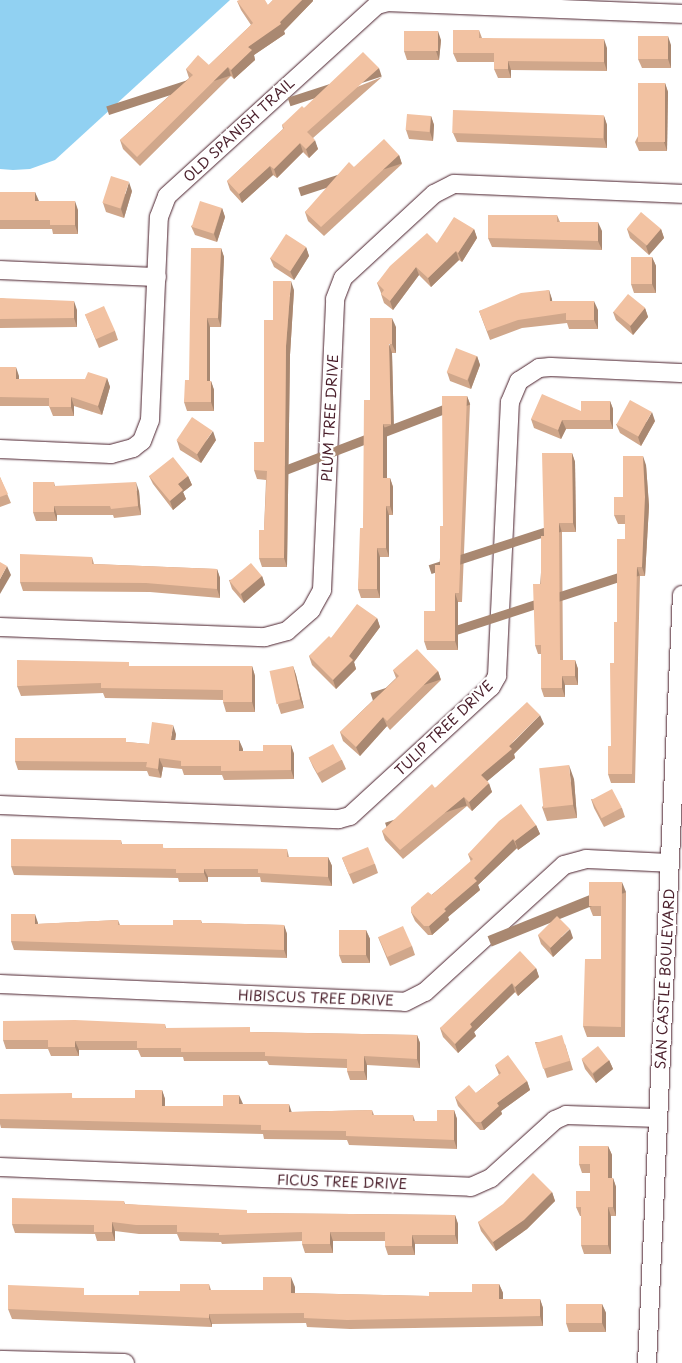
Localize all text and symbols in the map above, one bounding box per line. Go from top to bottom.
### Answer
street label: OLD SPANISH TRAIL [180,74,298,186]
street label: PLUM TREE DRIVE [318,352,342,484]
street label: TULIP TREE DRIVE [391,677,497,779]
street label: SAN CASTLE BOULEVARD [652,887,678,1071]
street label: HIBISCUS TREE DRIVE [237,987,395,1009]
street label: FICUS TREE DRIVE [276,1171,408,1193]

